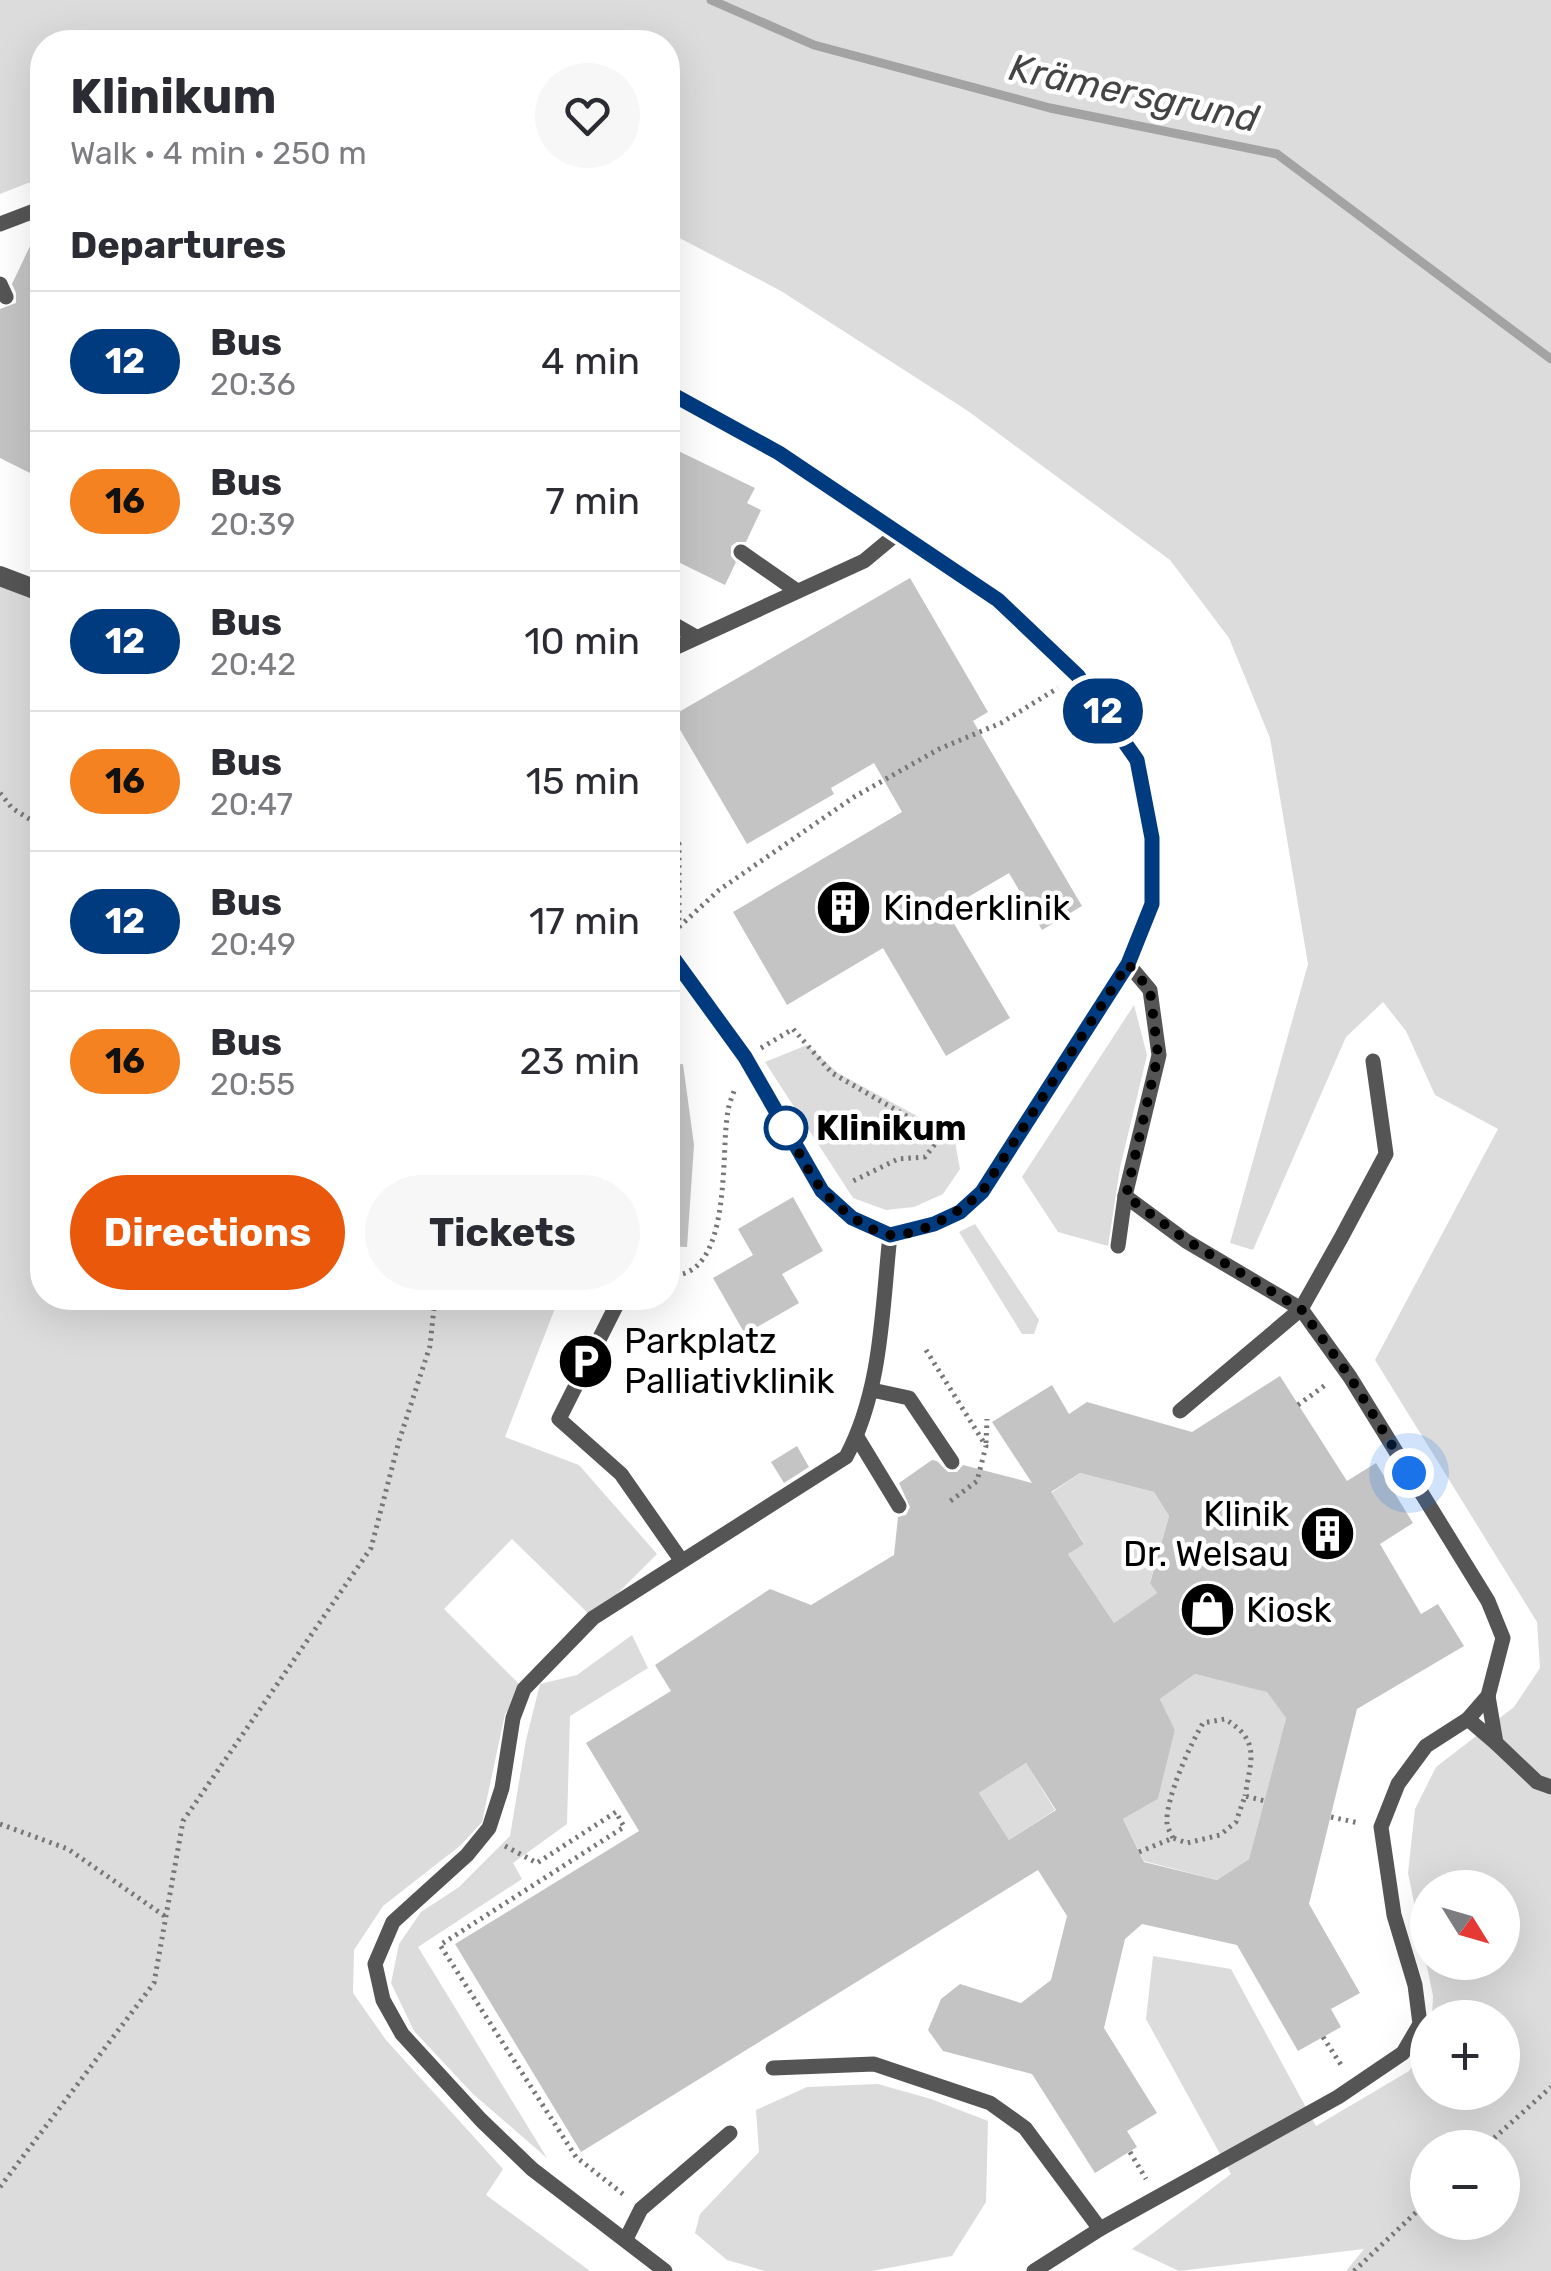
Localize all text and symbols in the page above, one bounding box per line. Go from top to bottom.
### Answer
water label: Krämersgrund [1005,44,1263,142]
button: heart [535,63,640,168]
text: Klinikum [70,68,277,125]
text: Walk · 4 min · 250 m [70,134,367,172]
text: Departures [70,222,286,268]
text: Bus [210,319,282,365]
text: 4 min [541,338,640,384]
text: 12 [105,340,145,382]
text: 20:36 [210,365,296,403]
text: Bus [210,459,282,505]
text: 7 min [545,478,640,524]
text: 16 [105,480,145,522]
text: 20:39 [210,505,296,543]
text: Bus [210,599,282,645]
text: 10 min [524,618,640,664]
text: 12 [105,620,145,662]
text: 20:42 [210,645,296,683]
line badge: 12 [1058,678,1148,744]
text: 12 [1083,690,1123,732]
text: Bus [210,739,282,785]
text: 15 min [526,758,640,804]
text: 16 [105,760,145,802]
text: 20:47 [210,785,293,823]
building icon: Kinderklinik [814,878,874,938]
text: Bus [210,879,282,925]
place label: Kinderklinik [883,887,1070,929]
text: 17 min [529,898,640,944]
text: 12 [105,900,145,942]
text: 20:49 [210,925,296,963]
text: Bus [210,1019,282,1065]
text: 23 min [520,1038,640,1084]
text: 16 [105,1040,145,1082]
text: 20:55 [210,1065,295,1103]
marker: Klinikum [765,1107,807,1149]
place label: Klinikum [816,1107,967,1149]
button: Directions [70,1175,345,1290]
button: Tickets [365,1175,640,1290]
place label: Parkplatz Palliativklinik [624,1320,834,1402]
parking icon: Parkplatz Palliativklinik [555,1331,615,1391]
your location [1384,1448,1434,1498]
place label: Klinik Dr. Welsau [1123,1493,1289,1575]
building icon: Klinik Dr. Welsau [1298,1504,1358,1564]
shop icon: Kiosk [1177,1580,1237,1640]
place label: Kiosk [1246,1589,1332,1631]
north arrow [1410,1870,1520,1980]
map controls [1410,1870,1520,2240]
button: + [1410,2000,1520,2110]
button: − [1410,2130,1520,2240]

